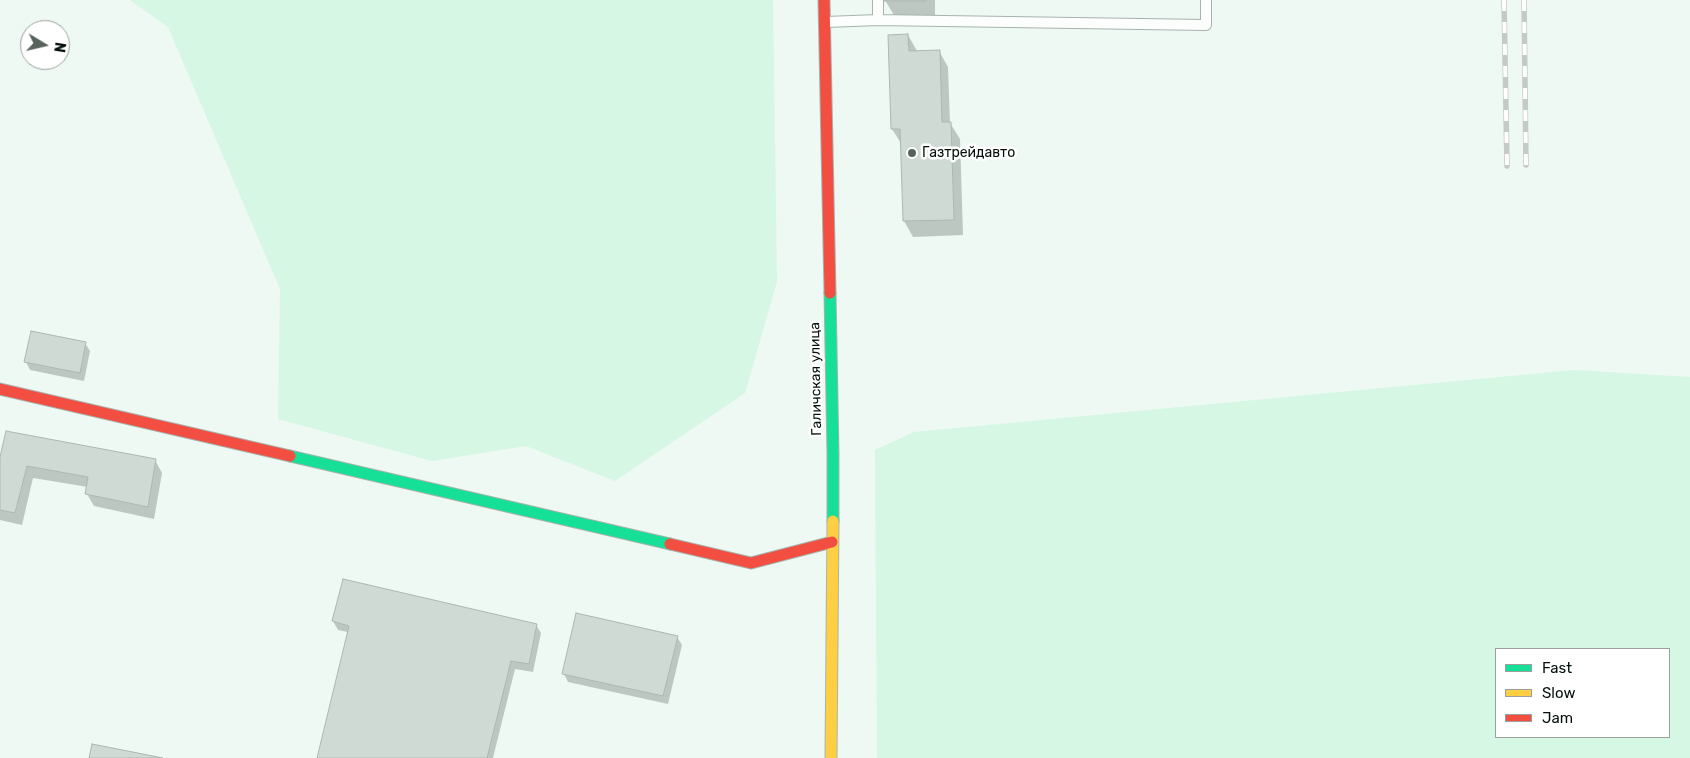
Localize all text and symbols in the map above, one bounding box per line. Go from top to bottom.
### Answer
north arrow [20,20,70,70]
text: N [50,41,69,54]
place label: Газтрейдавто [922,145,1015,161]
marker: Газтрейдавто [906,147,918,159]
street label: Галичская улица [807,322,825,436]
legend [1495,648,1670,738]
text: Fast [1542,659,1572,677]
text: Slow [1542,684,1575,702]
text: Jam [1542,709,1573,727]

